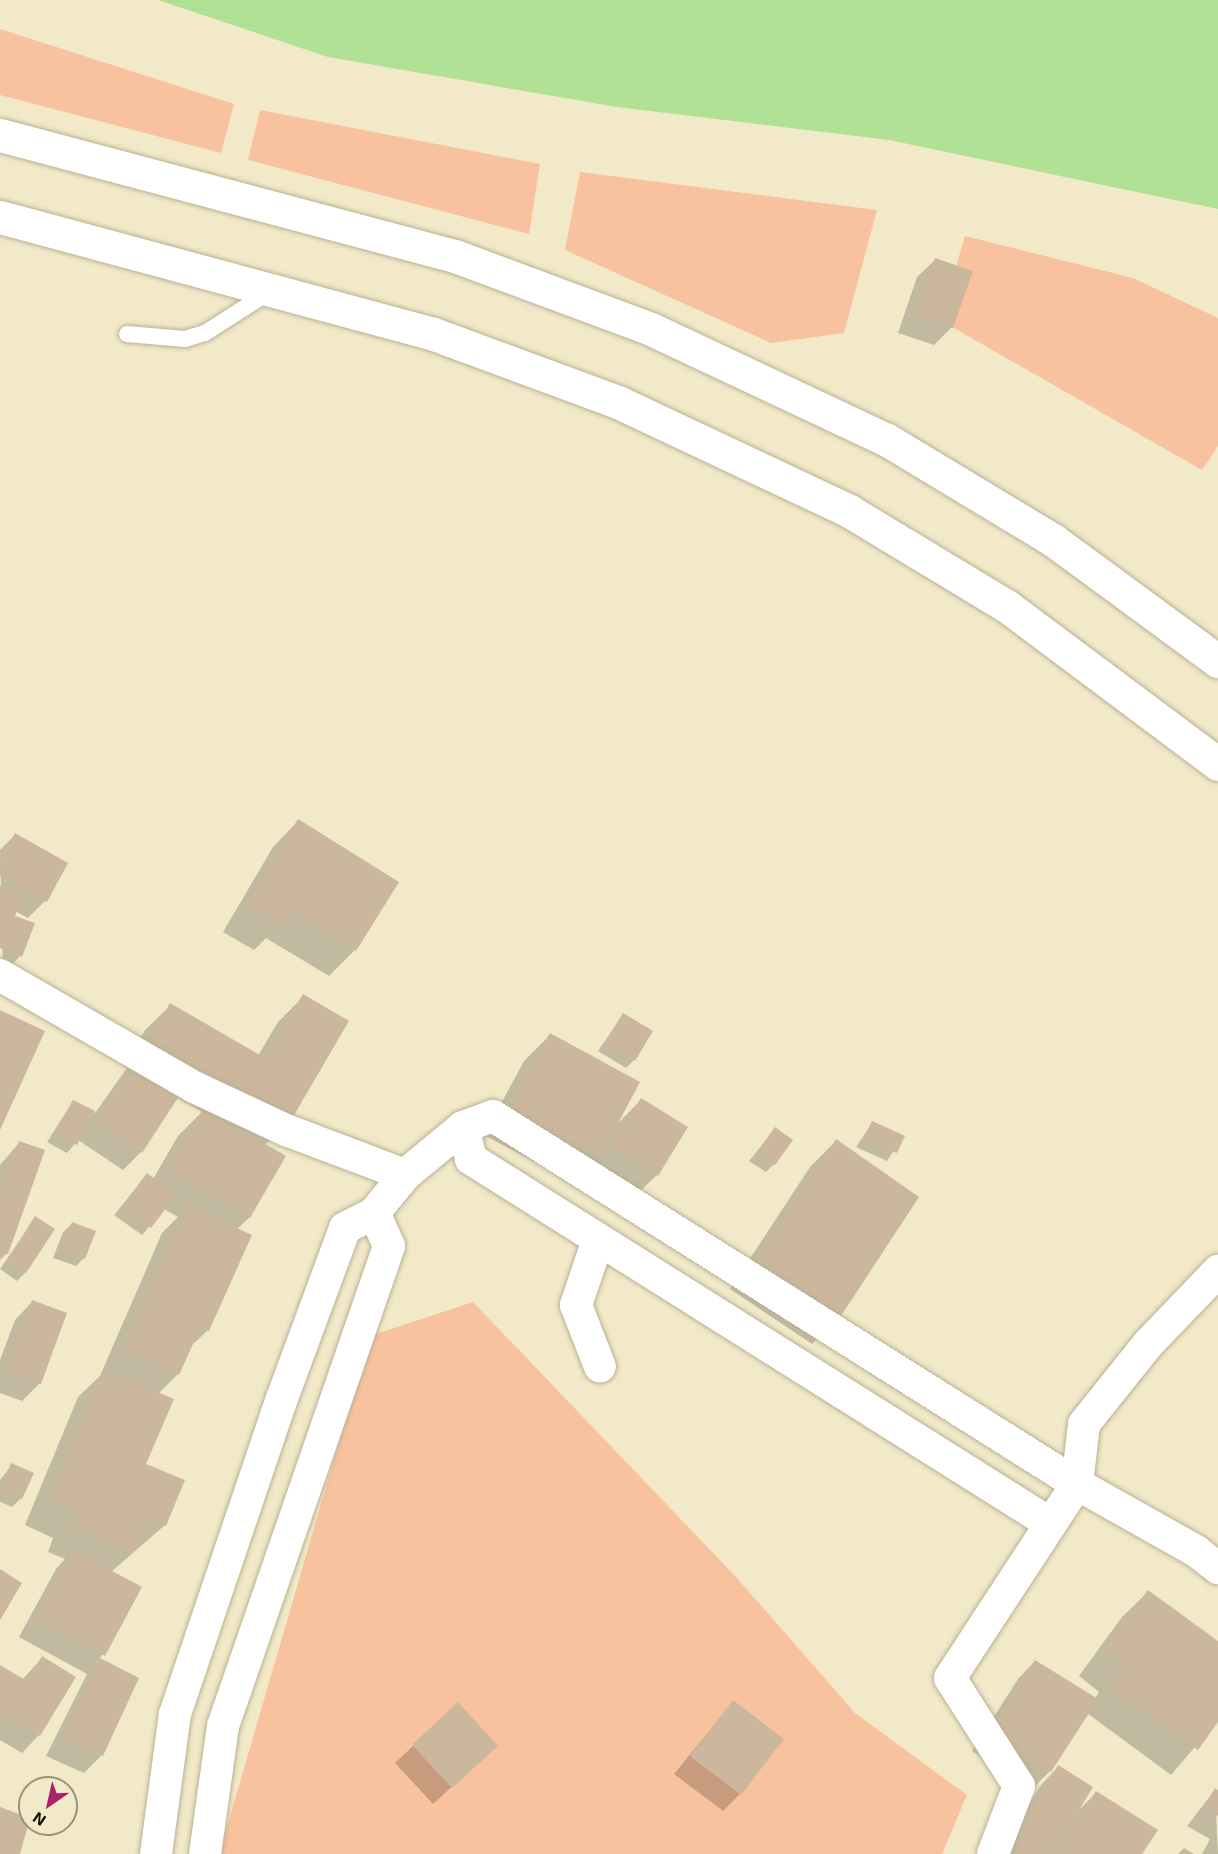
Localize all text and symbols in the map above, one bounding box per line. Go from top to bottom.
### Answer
north arrow [18,1776,78,1836]
text: N [29,1809,49,1831]

